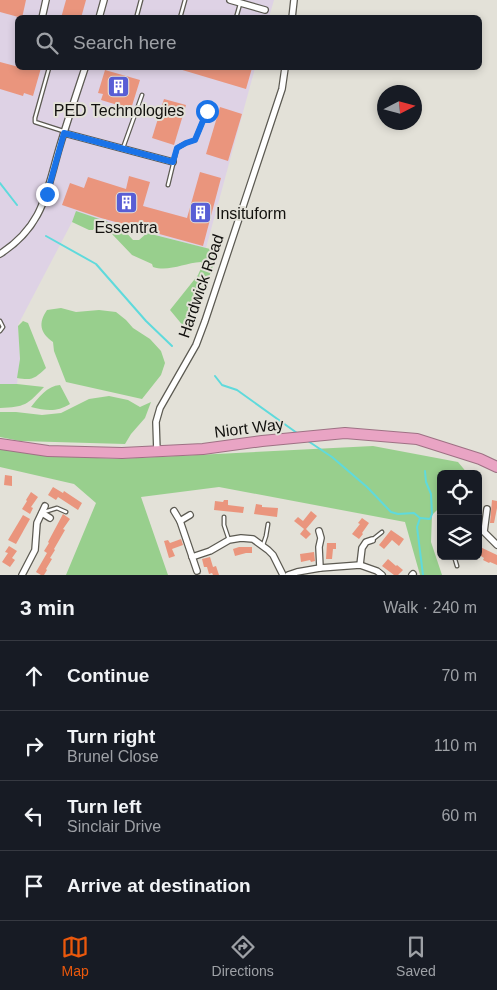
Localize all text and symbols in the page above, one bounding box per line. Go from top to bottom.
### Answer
search box [15,15,482,70]
icon: search [33,29,61,57]
text: Search here [73,32,177,53]
building icon: PED Technologies [107,74,131,98]
north arrow [377,85,422,130]
route start [196,100,219,123]
place label: PED Technologies [54,102,184,119]
route end [36,183,59,206]
building icon: Essentra [114,191,138,215]
building icon: Insituform [188,201,212,225]
place label: Insituform [216,205,286,222]
place label: Essentra [94,219,158,236]
street label: Hardwick Road [175,232,227,340]
street label: Niort Way [213,415,285,441]
map controls [437,470,482,560]
button: locate [437,470,482,515]
button: layers [437,515,482,560]
text: 3 min [20,596,75,619]
text: Walk · 240 m [383,599,477,616]
icon: ahead [20,662,48,690]
text: Continue [67,665,149,686]
text: 70 m [441,667,477,684]
text: Turn right [67,726,155,747]
icon: right [20,732,48,760]
text: 110 m [434,737,477,754]
text: Brunel Close [67,748,159,765]
text: Turn left [67,796,142,817]
icon: left [20,802,48,830]
text: 60 m [441,807,477,824]
text: Sinclair Drive [67,818,161,835]
icon: arrive [20,872,48,900]
text: Arrive at destination [67,875,251,896]
tab: Map [61,933,89,979]
tab: Directions [212,933,274,979]
tab: Saved [396,933,436,979]

